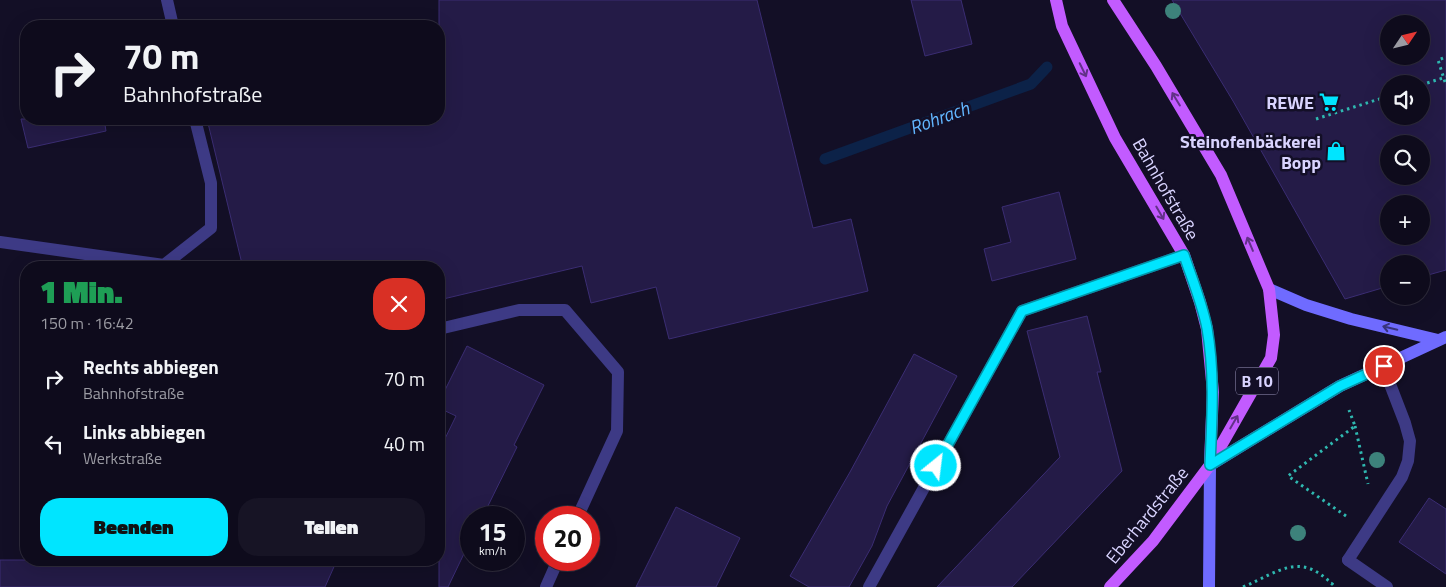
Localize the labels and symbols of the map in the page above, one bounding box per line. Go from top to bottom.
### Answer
north arrow [1380,15,1430,65]
one-way arrow [1078,63,1088,78]
place label: REWE [1266,89,1314,116]
supermarket icon: REWE [1318,91,1340,113]
water label: Rohrach [905,93,974,141]
one-way arrow [1170,93,1180,107]
place label: Steinofenbäckerei Bopp [1180,128,1321,176]
street label: Bahnhofstraße [1126,133,1206,245]
shop icon: Steinofenbäckerei Bopp [1325,140,1347,162]
one-way arrow [1155,206,1165,220]
one-way arrow [1245,237,1254,252]
one-way arrow [1383,323,1399,332]
pin [1363,345,1405,387]
road number: B 10 [1236,368,1278,394]
one-way arrow [1229,415,1239,430]
position arrow [909,439,961,491]
street label: Eberhardstraße [1099,461,1195,569]
speed limit sign: 20 [535,506,600,571]

